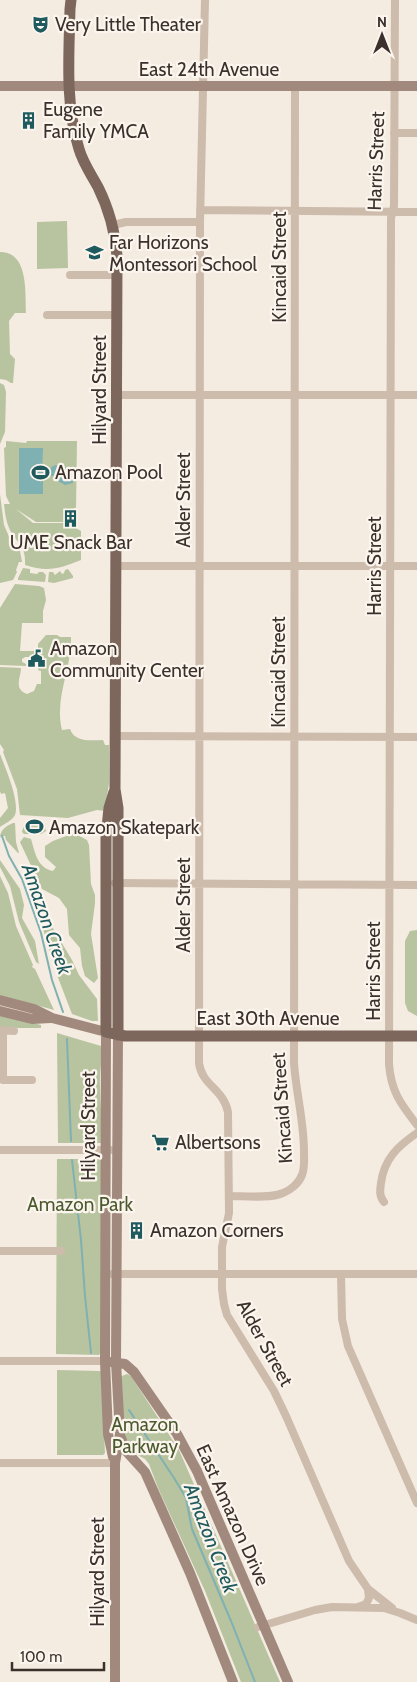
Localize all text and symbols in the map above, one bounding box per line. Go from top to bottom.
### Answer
north arrow [357,10,407,60]
place label: Very Little Theater [55,13,201,36]
text: N [377,13,387,31]
theatre icon: Very Little Theater [31,14,51,34]
street label: East 24th Avenue [139,58,279,81]
place label: Eugene Family YMCA [43,98,149,143]
building icon: Eugene Family YMCA [19,110,39,130]
street label: Harris Street [363,110,389,211]
street label: Kincaid Street [268,211,291,323]
place label: Far Horizons Montessori School [109,231,258,276]
school or university icon: Far Horizons Montessori School [85,243,105,263]
street label: Hilyard Street [88,335,111,445]
street label: Alder Street [172,452,195,548]
place label: Amazon Pool [55,461,163,484]
sports icon: Amazon Pool [31,462,51,482]
building icon: UME Snack Bar [61,509,81,529]
street label: Harris Street [363,516,386,616]
place label: UME Snack Bar [10,531,132,554]
street label: Kincaid Street [267,616,290,728]
place label: Amazon Community Center [50,637,204,682]
public building icon: Amazon Community Center [26,649,46,669]
place label: Amazon Skatepark [49,816,200,839]
sports icon: Amazon Skatepark [25,817,45,837]
street label: Alder Street [172,857,195,953]
water label: Amazon Creek [17,860,78,979]
street label: Harris Street [362,921,385,1021]
street label: East 30th Avenue [197,1007,340,1030]
street label: Kincaid Street [267,1051,297,1164]
street label: Hilyard Street [77,1071,100,1181]
place label: Albertsons [175,1131,261,1154]
supermarket icon: Albertsons [151,1132,171,1152]
park label: Amazon Park [27,1193,133,1216]
place label: Amazon Corners [150,1219,284,1242]
building icon: Amazon Corners [126,1220,146,1240]
street label: Alder Street [232,1296,298,1391]
park label: Amazon Parkway [111,1413,179,1458]
street label: East Amazon Drive [192,1441,275,1590]
water label: Amazon Creek [179,1479,243,1598]
street label: Hilyard Street [86,1517,109,1627]
scale bar [12,1640,105,1672]
text: 100 m [20,1648,62,1666]

